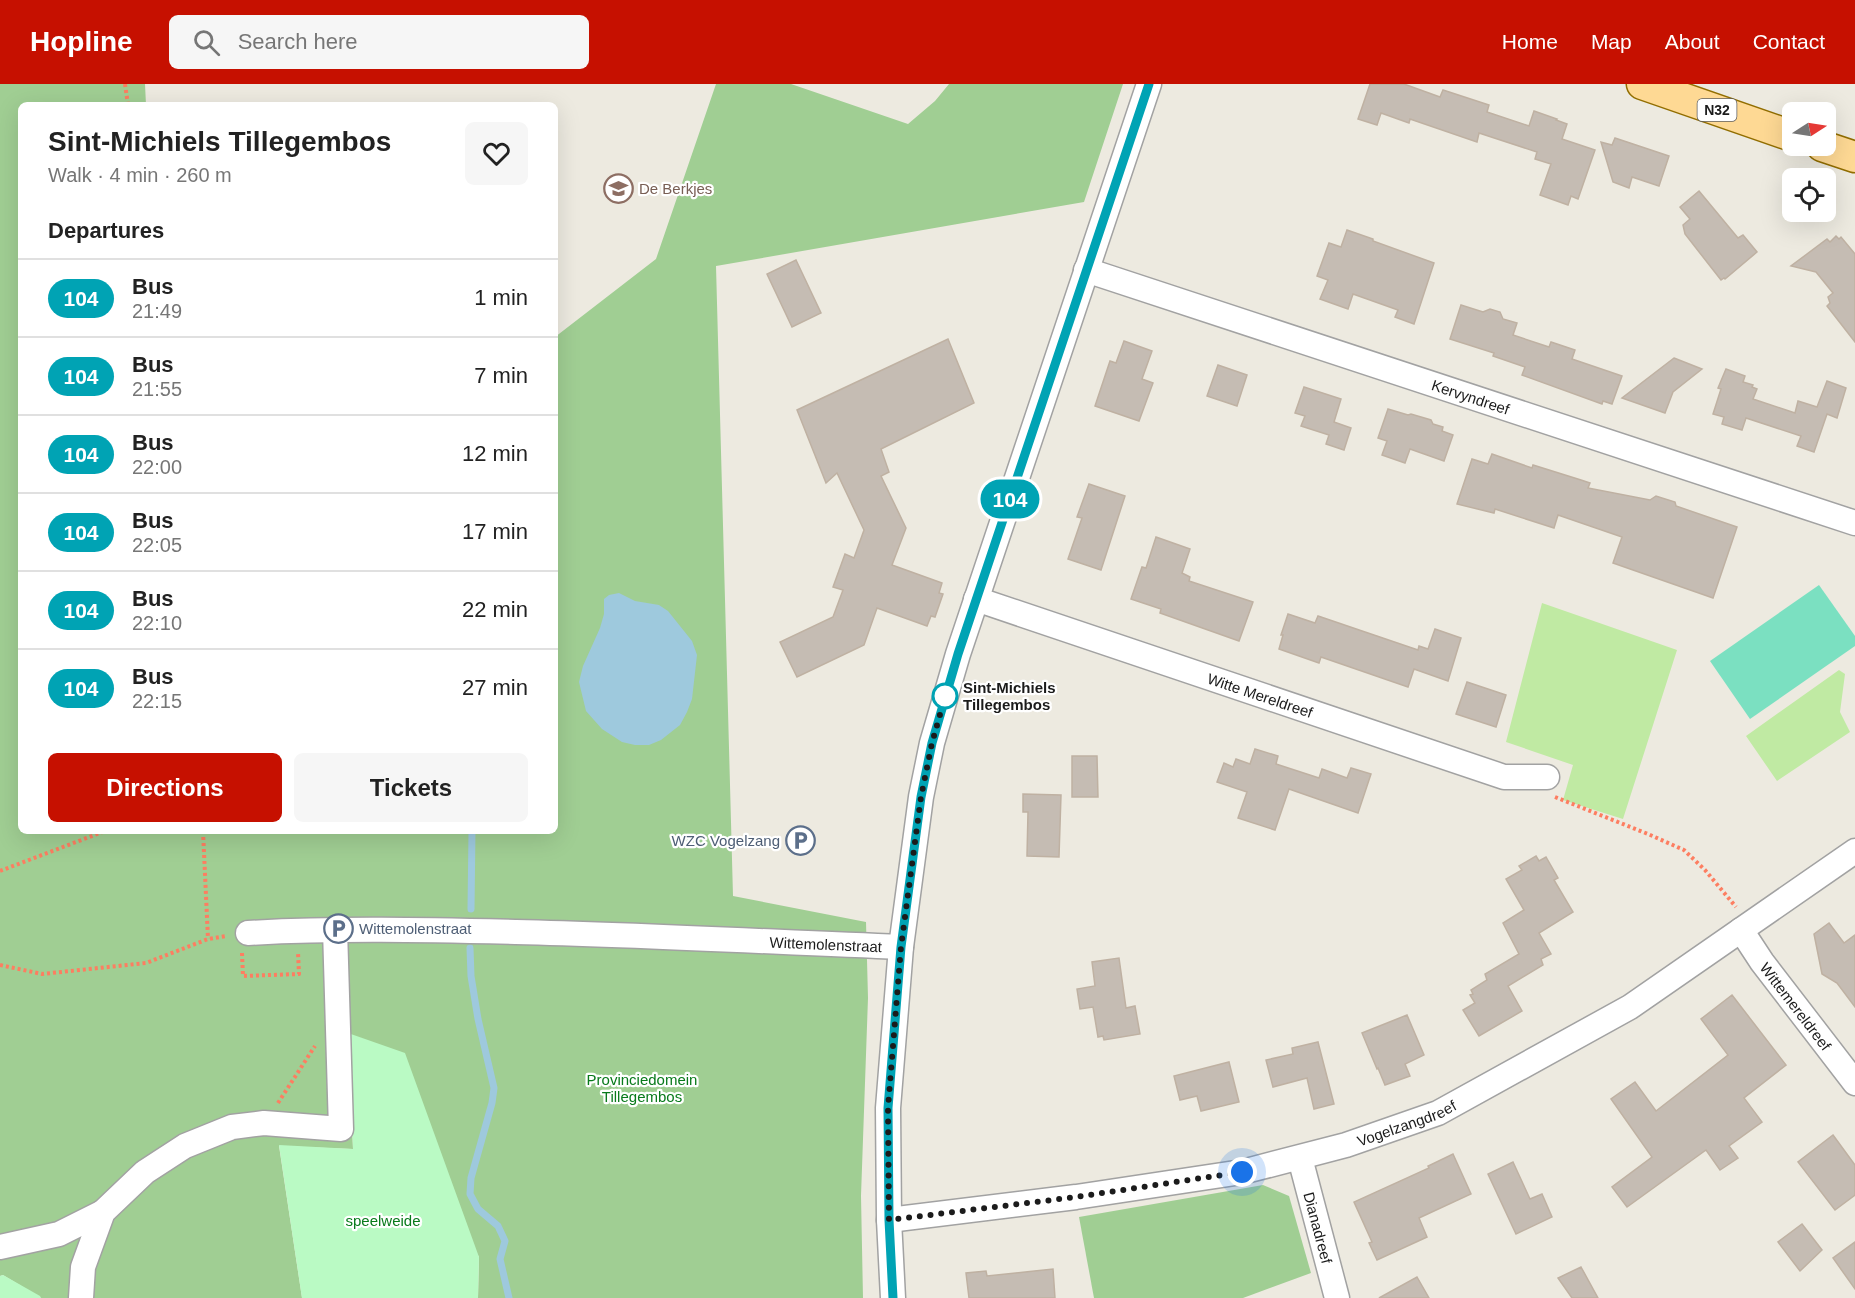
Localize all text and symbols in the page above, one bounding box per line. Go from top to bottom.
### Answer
search box [169,15,589,69]
text: Hopline [30,26,133,57]
icon: search [190,26,223,59]
text: Search here [238,29,358,54]
text: Home [1502,30,1558,53]
text: Map [1591,30,1632,53]
text: About [1665,30,1720,53]
text: Contact [1753,30,1825,53]
road number: N32 [1698,99,1736,121]
north arrow [1782,102,1836,156]
map controls [1782,102,1836,222]
button: heart [465,122,528,185]
text: Sint-Michiels Tillegembos [48,126,391,157]
text: Walk · 4 min · 260 m [48,164,232,186]
button: locate [1782,168,1836,222]
school or university icon: De Berkjes [602,172,634,204]
place label: De Berkjes [639,180,712,197]
text: Departures [48,218,164,243]
text: Bus [132,274,174,299]
text: 1 min [474,285,528,310]
text: 104 [63,287,99,310]
text: 21:49 [132,300,182,322]
text: Bus [132,352,174,377]
text: 7 min [474,363,528,388]
text: 104 [63,365,99,388]
street label: Kervyndreef [1430,376,1513,418]
text: 21:55 [132,378,182,400]
text: Bus [132,430,174,455]
text: 12 min [462,441,528,466]
text: 104 [63,443,99,466]
text: 22:00 [132,456,182,478]
line badge: 104 [976,480,1044,518]
text: 104 [992,488,1028,511]
text: Bus [132,508,174,533]
text: 17 min [462,519,528,544]
text: 104 [63,521,99,544]
text: 22:05 [132,534,182,556]
text: Bus [132,586,174,611]
text: 22 min [462,597,528,622]
text: 104 [63,599,99,622]
text: 22:10 [132,612,182,634]
text: Bus [132,664,174,689]
street label: Witte Mereldreef [1205,669,1316,721]
text: 27 min [462,675,528,700]
text: 104 [63,677,99,700]
place label: Sint-Michiels Tillegembos [963,679,1056,713]
marker: Sint-Michiels Tillegembos [932,683,958,709]
text: 22:15 [132,690,182,712]
button: Directions [48,753,282,822]
button: Tickets [294,753,528,822]
parking icon: WZC Vogelzang [785,824,817,856]
place label: WZC Vogelzang [672,832,780,849]
parking icon: Wittemolenstraat [322,912,354,944]
place label: Wittemolenstraat [359,920,472,937]
street label: Wittemolenstraat [769,933,883,955]
street label: Wittemereldreef [1757,959,1835,1054]
park label: Provinciedomein Tillegembos [587,1071,697,1105]
street label: Vogelzangdreef [1355,1096,1459,1149]
your location [1227,1157,1257,1187]
street label: Dianadreef [1301,1190,1336,1266]
park label: speelweide [345,1212,421,1229]

